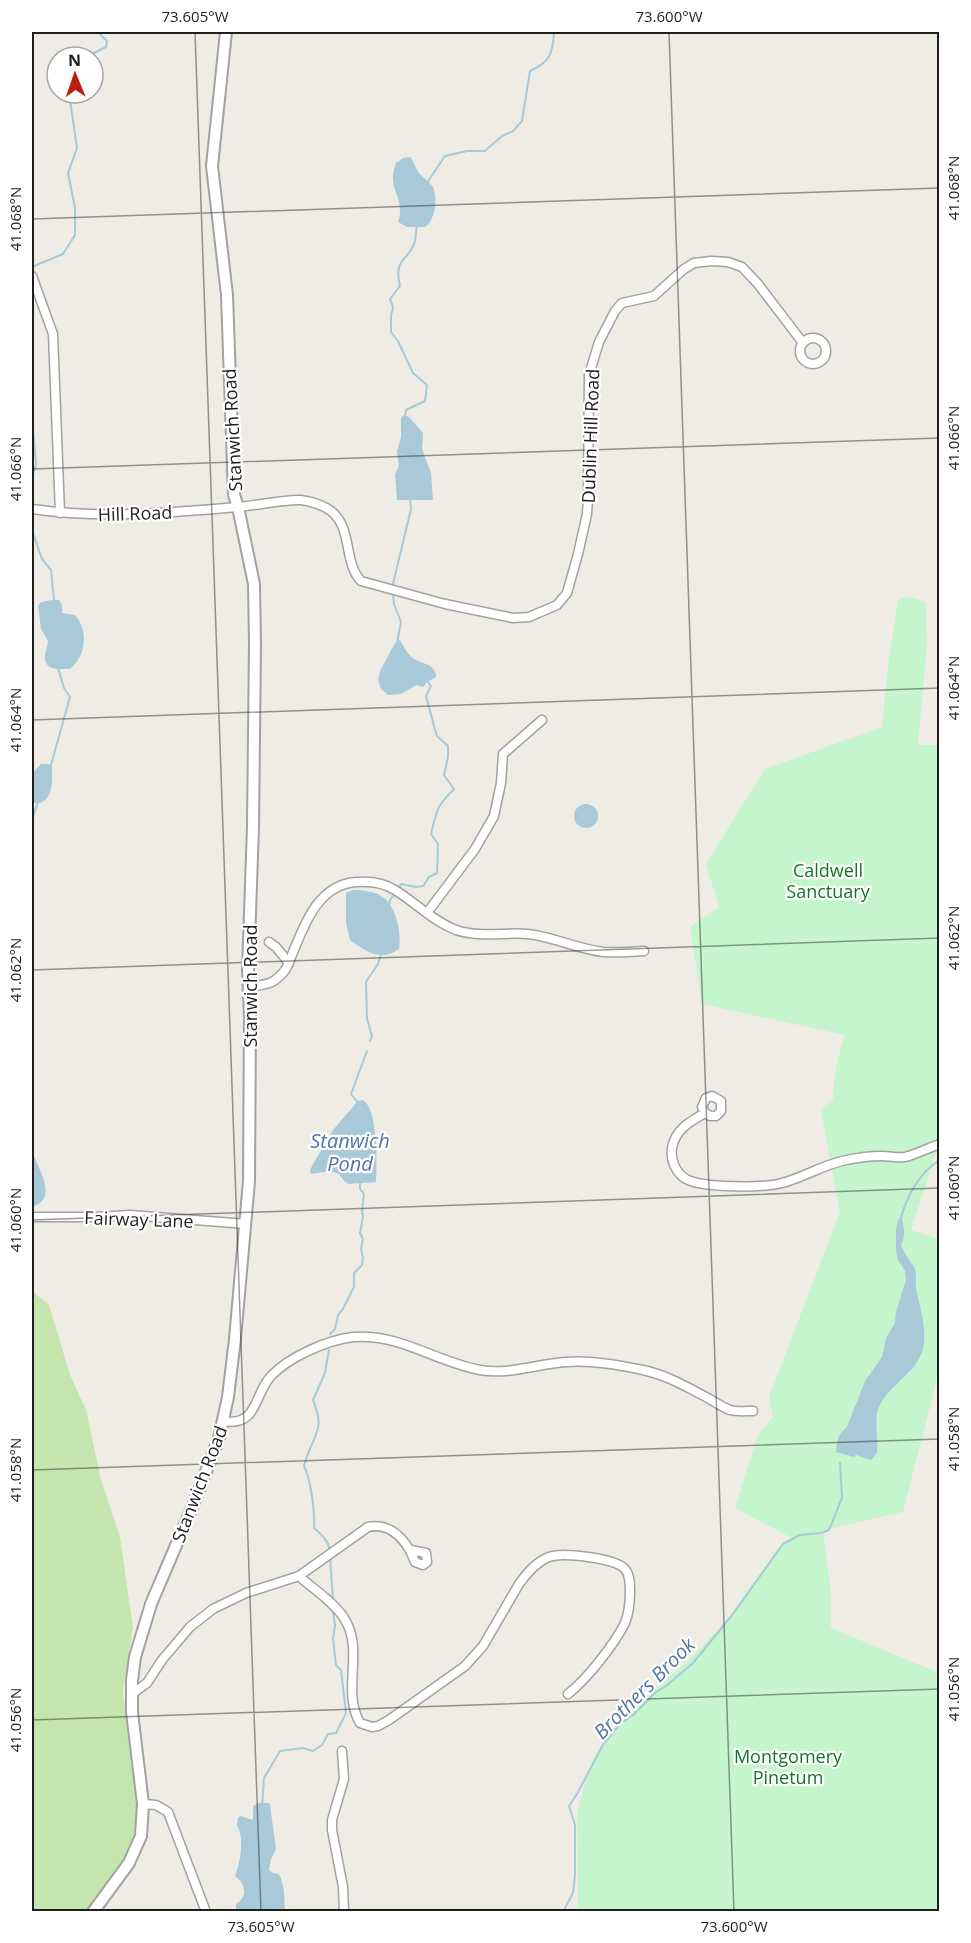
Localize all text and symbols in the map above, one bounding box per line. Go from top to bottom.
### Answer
text: 73.605°W [161,6,229,26]
text: 73.600°W [635,6,703,26]
north arrow [45,45,105,105]
text: N [68,49,81,71]
text: 41.068°N [943,156,963,220]
text: 41.068°N [5,187,25,251]
street label: Stanwich Road [217,368,247,492]
street label: Dublin Hill Road [576,368,604,504]
text: 41.066°N [943,406,963,470]
text: 41.066°N [5,437,25,501]
street label: Hill Road [97,500,173,526]
text: 41.064°N [943,656,963,720]
text: 41.064°N [5,688,25,752]
park label: Caldwell Sanctuary [786,858,871,903]
text: 41.062°N [943,906,963,970]
street label: Stanwich Road [238,924,262,1048]
text: 41.062°N [5,938,25,1002]
water label: Stanwich Pond [310,1127,390,1177]
text: 41.060°N [943,1156,963,1220]
text: 41.060°N [5,1188,25,1252]
street label: Fairway Lane [84,1205,194,1233]
text: 41.058°N [943,1407,963,1471]
street label: Stanwich Road [166,1422,232,1546]
text: 41.058°N [5,1438,25,1502]
water label: Brothers Brook [587,1631,701,1745]
text: 41.056°N [943,1657,963,1721]
text: 41.056°N [5,1688,25,1752]
park label: Montgomery Pinetum [734,1744,843,1789]
text: 73.605°W [227,1916,295,1936]
text: 73.600°W [700,1916,768,1936]

